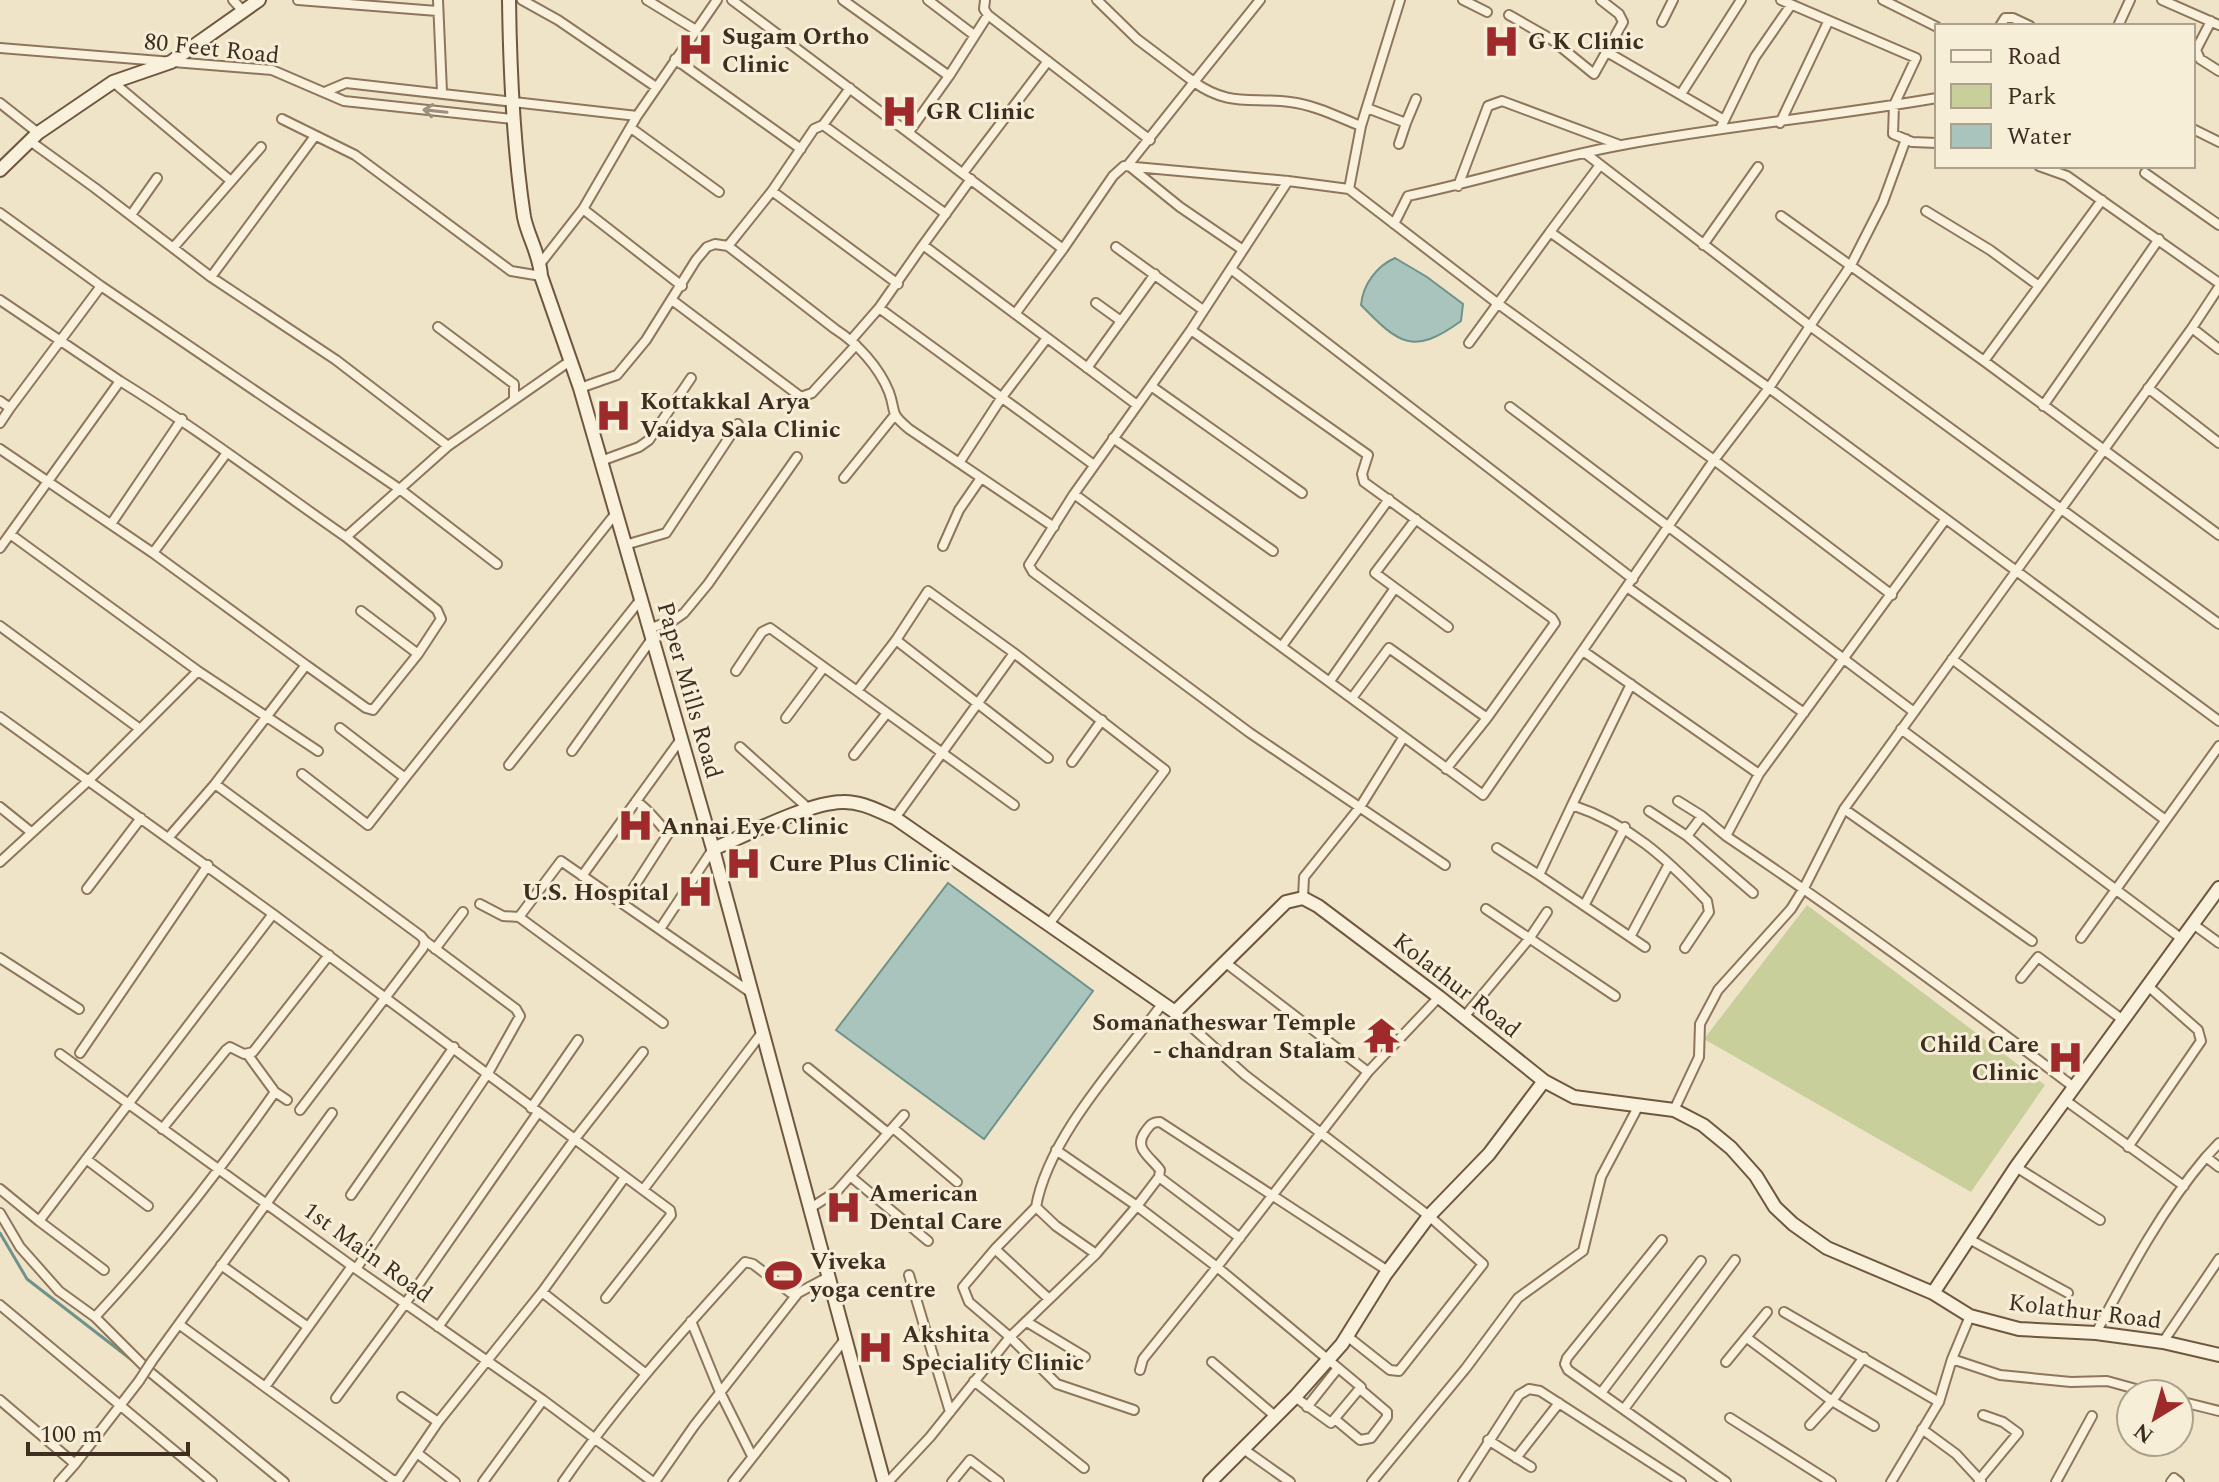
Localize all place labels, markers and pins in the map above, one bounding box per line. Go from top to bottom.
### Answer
place label: Sugam Ortho Clinic [722,19,869,83]
hospital icon: G K Clinic [1483,22,1521,60]
place label: G K Clinic [1528,24,1644,60]
hospital icon: Sugam Ortho Clinic [677,31,715,69]
hospital icon: GR Clinic [881,92,919,130]
place label: GR Clinic [926,94,1035,130]
place label: Kottakkal Arya Vaidya Sala Clinic [640,384,841,448]
hospital icon: Kottakkal Arya Vaidya Sala Clinic [595,396,633,434]
hospital icon: Annai Eye Clinic [616,807,654,845]
place label: Annai Eye Clinic [661,809,849,845]
hospital icon: Cure Plus Clinic [724,844,762,882]
place label: Cure Plus Clinic [769,846,951,882]
hospital icon: U.S. Hospital [676,873,714,911]
place label: U.S. Hospital [522,875,669,911]
place label: Somanatheswar Temple - chandran Stalam [1092,1005,1356,1069]
temple icon: Somanatheswar Temple - chandran Stalam [1363,1017,1401,1055]
place label: Child Care Clinic [1920,1027,2039,1091]
hospital icon: Child Care Clinic [2046,1039,2084,1077]
place label: American Dental Care [869,1176,1002,1240]
hospital icon: American Dental Care [824,1188,862,1226]
place label: Viveka yoga centre [809,1244,936,1308]
sports icon: Viveka yoga centre [765,1256,803,1294]
place label: Akshita Speciality Clinic [902,1317,1084,1381]
hospital icon: Akshita Speciality Clinic [857,1329,895,1367]

